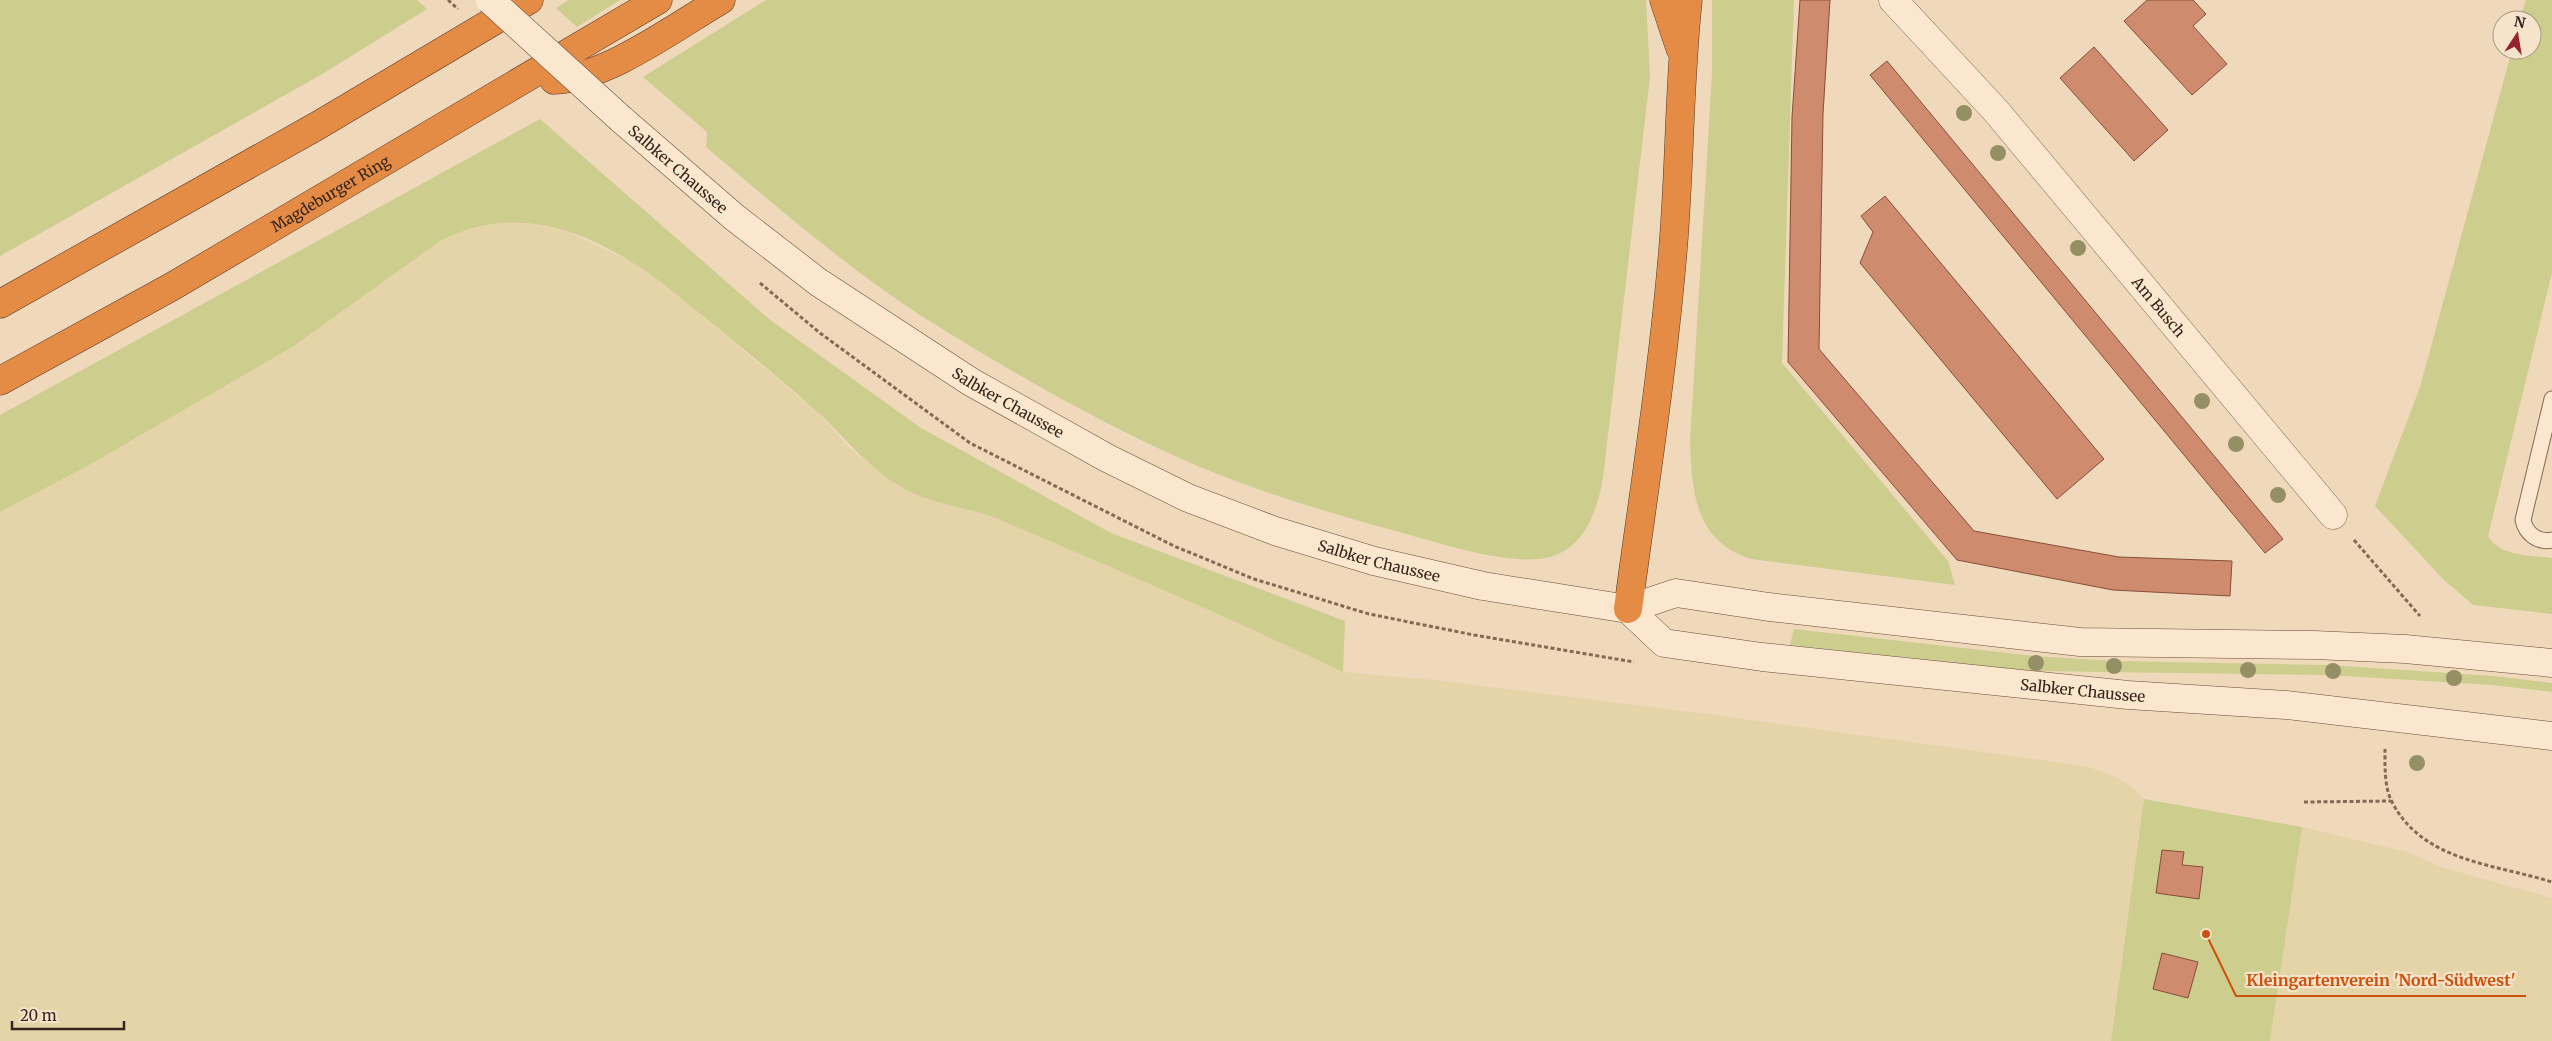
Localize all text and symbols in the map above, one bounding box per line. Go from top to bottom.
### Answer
north arrow [2492,10,2542,60]
text: N [2512,12,2527,32]
street label: Salbker Chaussee [625,120,732,217]
street label: Magdeburger Ring [267,151,393,236]
street label: Am Busch [2128,272,2190,341]
street label: Salbker Chaussee [949,363,1068,442]
street label: Salbker Chaussee [1316,535,1442,585]
street label: Salbker Chaussee [2019,674,2146,706]
callout: Kleingartenverein 'Nord-Südwest' [2236,965,2526,996]
text: Kleingartenverein 'Nord-Südwest' [2246,970,2516,990]
scale bar [12,998,125,1030]
text: 20 m [20,1006,57,1025]

